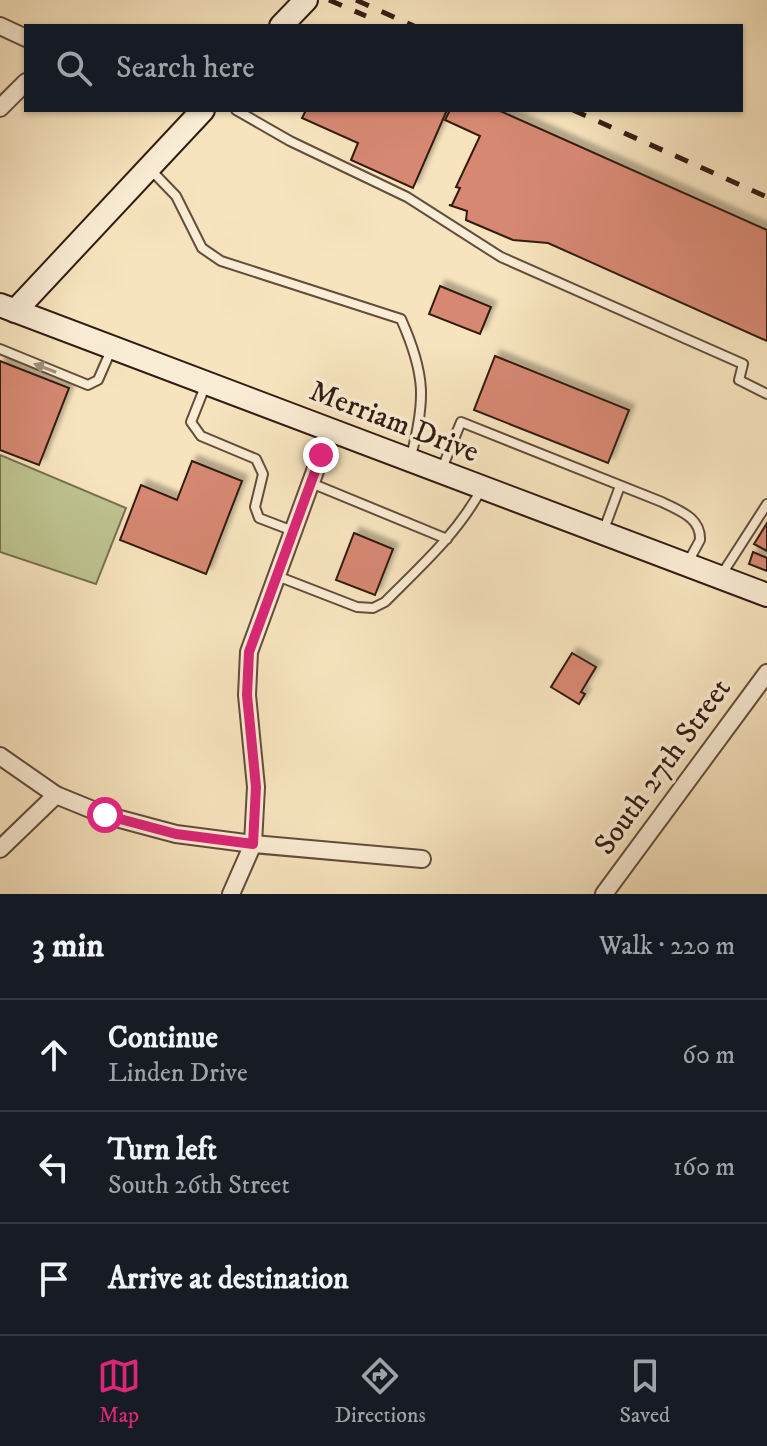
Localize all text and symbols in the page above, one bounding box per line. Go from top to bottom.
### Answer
search box [24,24,743,112]
icon: search [52,46,96,90]
text: Search here [116,50,255,87]
one-way arrow [33,361,57,374]
street label: Merriam Drive [304,373,484,471]
route end [303,437,339,473]
street label: South 27th Street [587,672,739,862]
route start [87,797,123,833]
text: 3 min [32,925,104,967]
text: Walk · 220 m [599,930,735,963]
text: Continue [108,1020,218,1057]
icon: ahead [32,1033,76,1077]
text: 60 m [682,1039,735,1072]
text: Linden Drive [108,1057,248,1090]
text: Turn left [108,1132,217,1169]
icon: left [32,1145,76,1189]
text: 160 m [673,1151,735,1184]
text: South 26th Street [108,1169,290,1202]
icon: arrive [32,1257,76,1301]
text: Arrive at destination [108,1261,349,1298]
tab: Map [97,1354,141,1429]
tab: Directions [335,1354,426,1429]
tab: Saved [620,1354,670,1429]

